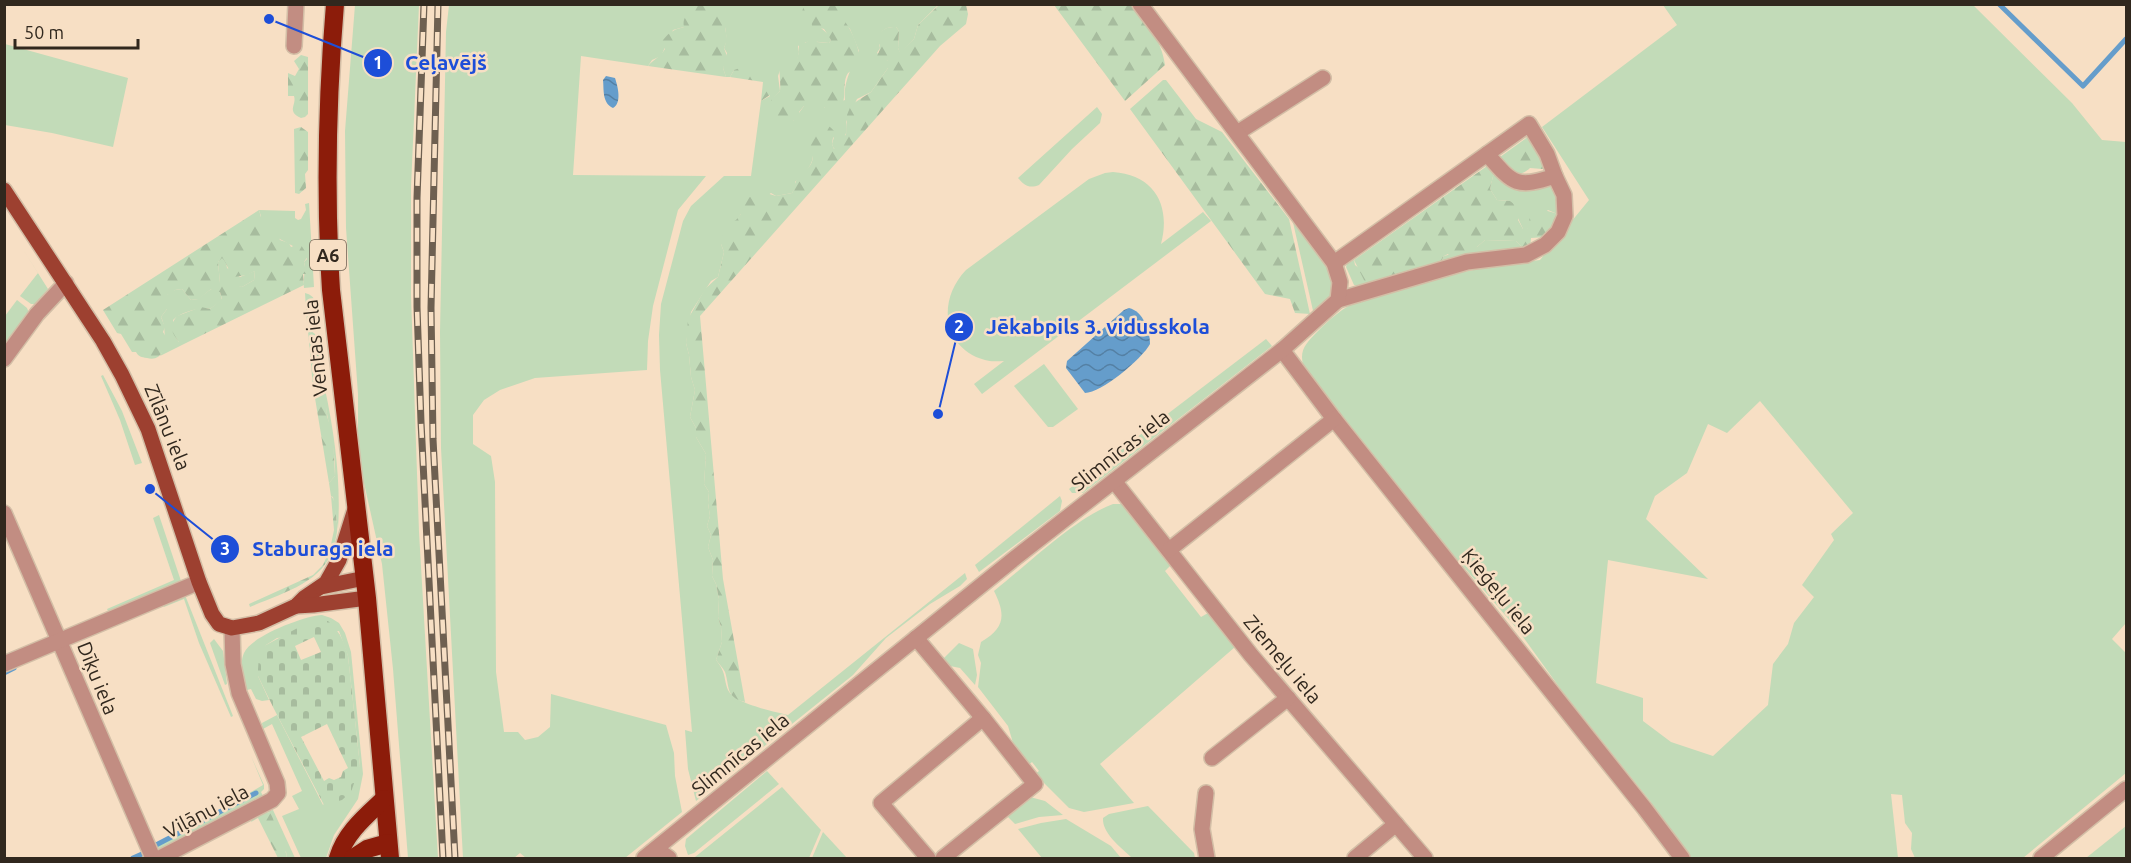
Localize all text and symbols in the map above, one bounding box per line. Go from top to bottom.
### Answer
scale bar [15,12,138,50]
text: 50 m [24,22,64,42]
callout: Ceļavējš [363,43,499,82]
text: Ceļavējš [405,50,487,75]
text: 1 [373,52,383,72]
road number: A6 [310,240,346,270]
street label: Ventas iela [298,298,332,398]
callout: Jēkabpils 3. vidusskola [944,307,1222,346]
text: Jēkabpils 3. vidusskola [986,314,1210,338]
text: 2 [954,316,964,336]
street label: Zīlānu iela [140,381,196,473]
street label: Slimnīcas iela [1066,404,1174,496]
callout: Staburaga iela [210,529,406,568]
text: Staburaga iela [252,536,394,560]
text: 3 [220,538,230,558]
street label: Ķieģeļu iela [1457,543,1541,639]
street label: Ziemeļu iela [1239,610,1327,708]
street label: Dīķu iela [73,638,123,718]
street label: Slimnīcas iela [687,708,793,800]
street label: Viļānu iela [160,779,252,843]

